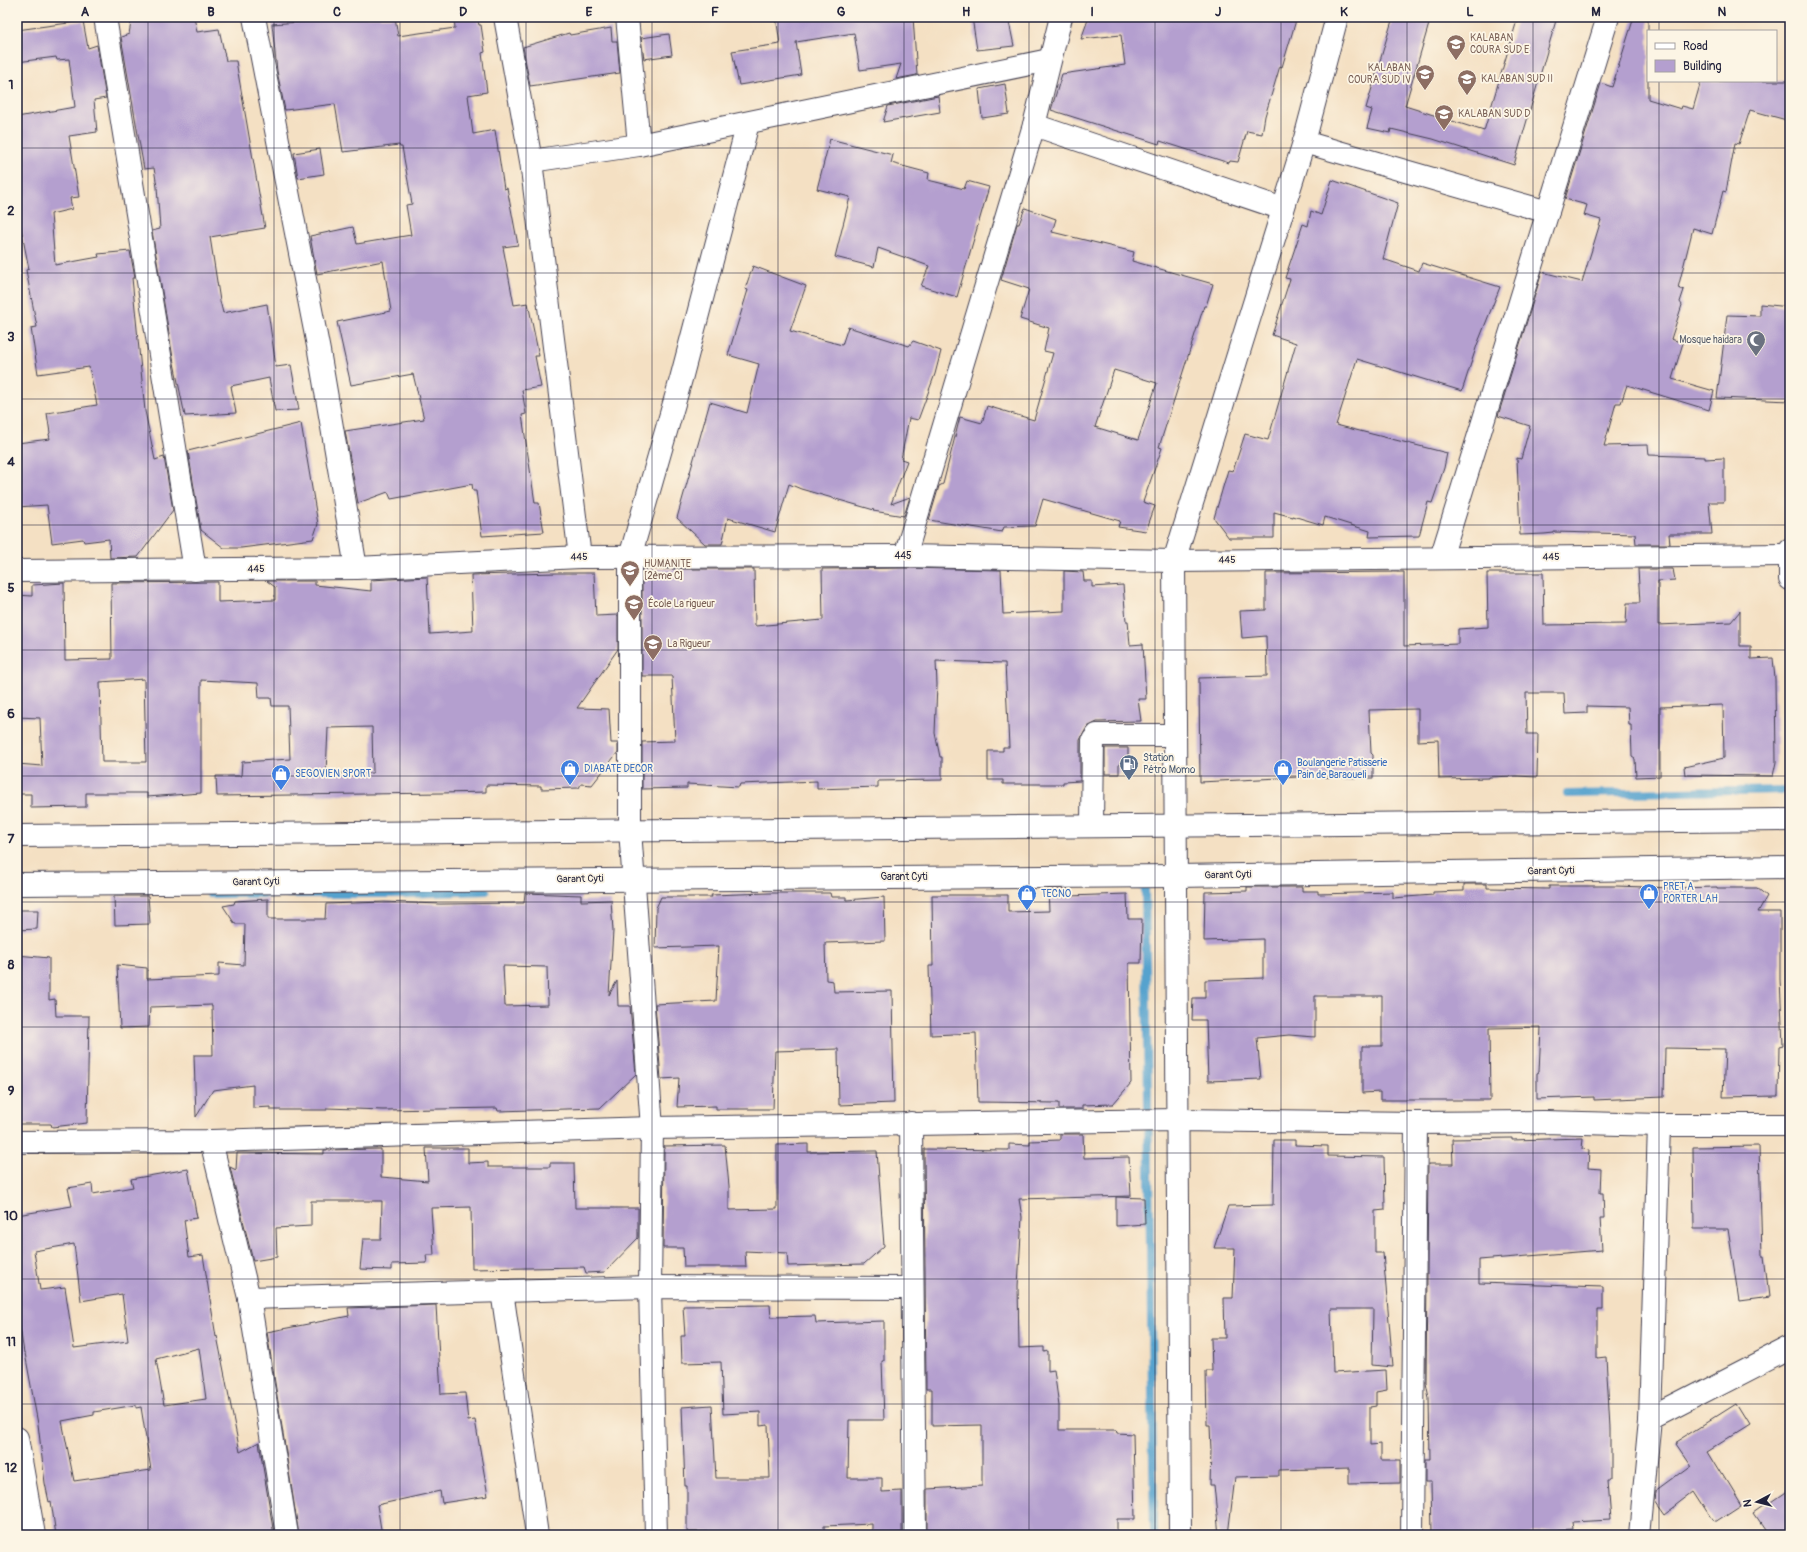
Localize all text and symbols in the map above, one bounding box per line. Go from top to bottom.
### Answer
text: A [81,4,90,20]
text: B [207,4,215,20]
text: C [333,4,341,20]
text: D [459,4,467,20]
text: E [586,4,593,20]
text: F [711,4,719,20]
text: G [837,4,846,20]
text: H [962,4,970,20]
text: I [1090,4,1094,20]
text: J [1215,4,1221,20]
text: K [1340,4,1348,20]
text: L [1466,4,1474,20]
text: M [1591,4,1601,20]
text: N [1718,4,1727,20]
legend [1647,30,1777,82]
place label: KALABAN COURA SUD E [1470,32,1529,56]
school or university icon: KALABAN COURA SUD E [1445,33,1467,61]
text: Road [1683,39,1708,54]
text: Building [1683,59,1722,74]
place label: KALABAN COURA SUD IV [1348,62,1411,86]
school or university icon: KALABAN COURA SUD IV [1414,63,1436,91]
school or university icon: KALABAN SUD II [1456,68,1478,96]
place label: KALABAN SUD II [1481,73,1553,85]
text: 1 [8,77,14,93]
school or university icon: KALABAN SUD D [1433,103,1455,131]
place label: KALABAN SUD D [1458,108,1531,120]
text: 2 [7,203,15,219]
text: 3 [7,329,15,345]
mosque icon: Mosque haidara [1745,329,1767,357]
place label: Mosque haidara [1679,334,1742,346]
text: 4 [7,454,15,470]
street label: 445 [894,550,912,562]
street label: 445 [570,551,588,563]
street label: 445 [1542,551,1560,563]
street label: 445 [1218,554,1236,566]
place label: HUMANITE [2ème C] [644,558,691,582]
school or university icon: HUMANITE [2ème C] [619,559,641,587]
street label: 445 [247,563,265,575]
text: 5 [7,580,15,596]
school or university icon: École La rigueur [623,593,645,621]
place label: École La rigueur [648,597,715,610]
school or university icon: La Rigueur [642,633,664,661]
place label: La Rigueur [667,638,711,650]
text: 6 [7,706,15,722]
place label: Station Pétro Momo [1143,752,1196,776]
fuel station icon: Station Pétro Momo [1118,753,1140,781]
place label: Boulangerie Patisserie Pain de Baraoueli [1297,757,1387,781]
shop icon: DIABATE DECOR [559,758,581,786]
shop icon: Boulangerie Patisserie Pain de Baraoueli [1272,758,1294,786]
shop icon: SEGOVIEN SPORT [270,763,292,791]
place label: DIABATE DECOR [584,763,653,775]
place label: SEGOVIEN SPORT [295,768,372,780]
text: 7 [8,831,15,847]
street label: Garant Cyti [1527,865,1575,877]
street label: Garant Cyti [1204,869,1252,881]
street label: Garant Cyti [880,871,928,883]
street label: Garant Cyti [556,873,604,885]
street label: Garant Cyti [232,876,280,888]
place label: PRET A PORTER LAH [1663,881,1718,905]
shop icon: PRET A PORTER LAH [1638,882,1660,910]
shop icon: TECNO [1016,883,1038,911]
place label: TECNO [1041,888,1071,900]
text: 8 [8,957,15,973]
text: 9 [8,1083,15,1099]
text: 10 [4,1208,18,1224]
text: 11 [6,1334,16,1350]
text: 12 [5,1460,17,1476]
north arrow [1737,1482,1777,1522]
text: N [1741,1498,1754,1508]

